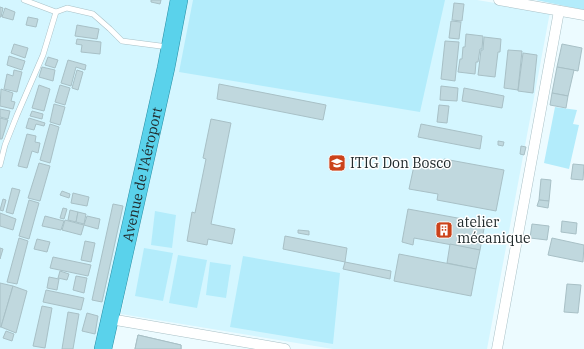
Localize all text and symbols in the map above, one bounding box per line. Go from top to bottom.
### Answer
street label: Avenue de l'Aéroport [118,105,166,243]
school or university icon: ITIG Don Bosco [327,153,347,173]
place label: ITIG Don Bosco [350,154,451,172]
place label: atelier mécanique [457,213,531,247]
building icon: atelier mécanique [434,220,454,240]

